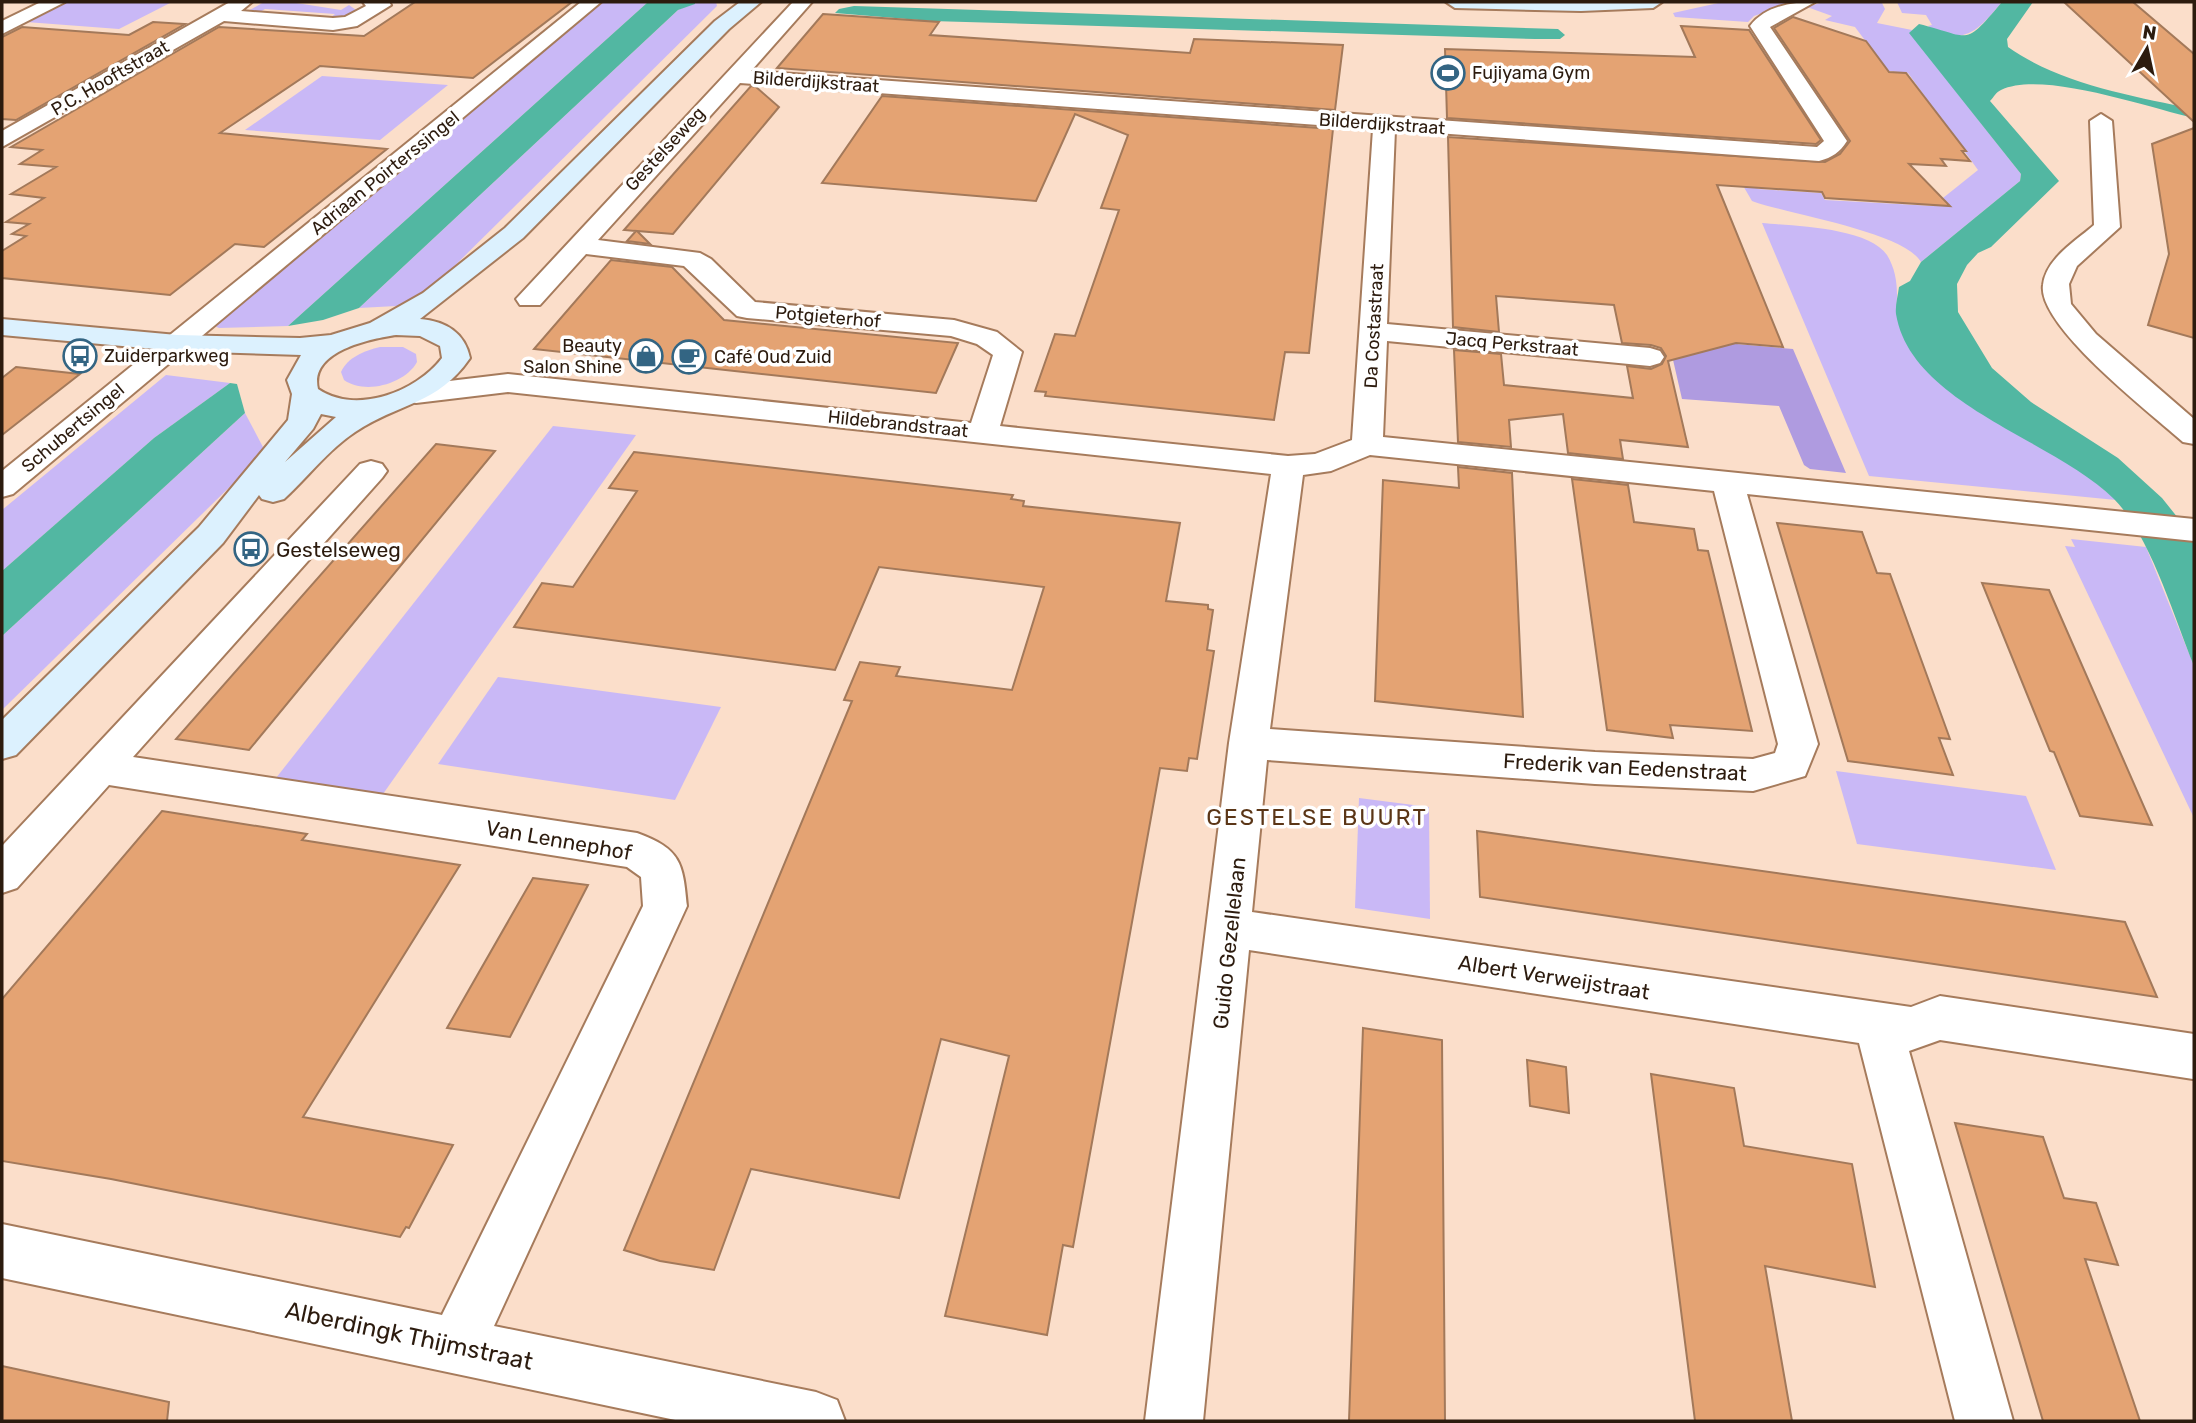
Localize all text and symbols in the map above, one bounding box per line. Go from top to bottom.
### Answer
north arrow [2112,14,2182,84]
text: N [2141,20,2158,45]
street label: P.C. Hooftstraat [47,35,173,121]
sports icon: Fujiyama Gym [1429,54,1467,92]
place label: Fujiyama Gym [1472,62,1590,84]
street label: Bilderdijkstraat [752,67,880,97]
street label: Gestelseweg [620,102,710,196]
street label: Adriaan Poirterssingel [306,106,464,240]
street label: Bilderdijkstraat [1318,109,1446,139]
street label: Da Costastraat [1360,263,1388,389]
street label: Potgieterhof [774,301,882,333]
street label: Jacq Perkstraat [1445,327,1579,361]
place label: Beauty Salon Shine [523,335,622,378]
bus stop icon: Zuiderparkweg [61,337,99,375]
shop icon: Beauty Salon Shine [627,337,665,375]
cafe icon: Café Oud Zuid [670,338,708,376]
place label: Zuiderparkweg [104,345,229,367]
place label: Café Oud Zuid [714,346,832,368]
street label: Schubertsingel [17,379,129,477]
street label: Hildebrandstraat [827,406,969,442]
bus stop icon: Gestelseweg [232,530,270,568]
place label: Gestelseweg [276,537,401,562]
street label: Frederik van Eedenstraat [1502,748,1748,786]
district label: GESTELSE BUURT [1206,803,1428,831]
street label: Van Lennephof [484,815,634,865]
street label: Guido Gezellelaan [1208,856,1250,1030]
street label: Albert Verweijstraat [1457,950,1651,1004]
street label: Alberdingk Thijmstraat [283,1296,535,1376]

